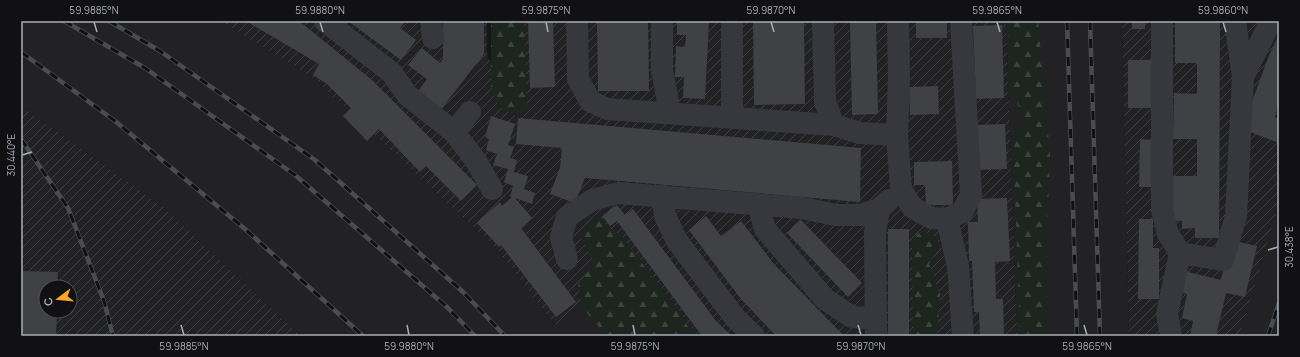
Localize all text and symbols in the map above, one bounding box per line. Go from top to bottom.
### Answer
text: 59.9885°N [69,3,119,17]
text: 59.9880°N [295,3,345,17]
text: 59.9875°N [522,3,570,17]
text: 59.9870°N [747,3,796,17]
text: 59.9865°N [972,3,1022,17]
text: 59.9860°N [1198,3,1248,17]
text: 30.440°E [4,134,18,176]
text: 30.438°E [1282,226,1296,268]
north arrow [38,279,78,319]
text: С [40,296,56,308]
text: 59.9885°N [159,339,209,353]
text: 59.9880°N [384,339,434,353]
text: 59.9875°N [611,339,659,353]
text: 59.9870°N [837,339,886,353]
text: 59.9865°N [1062,339,1112,353]

